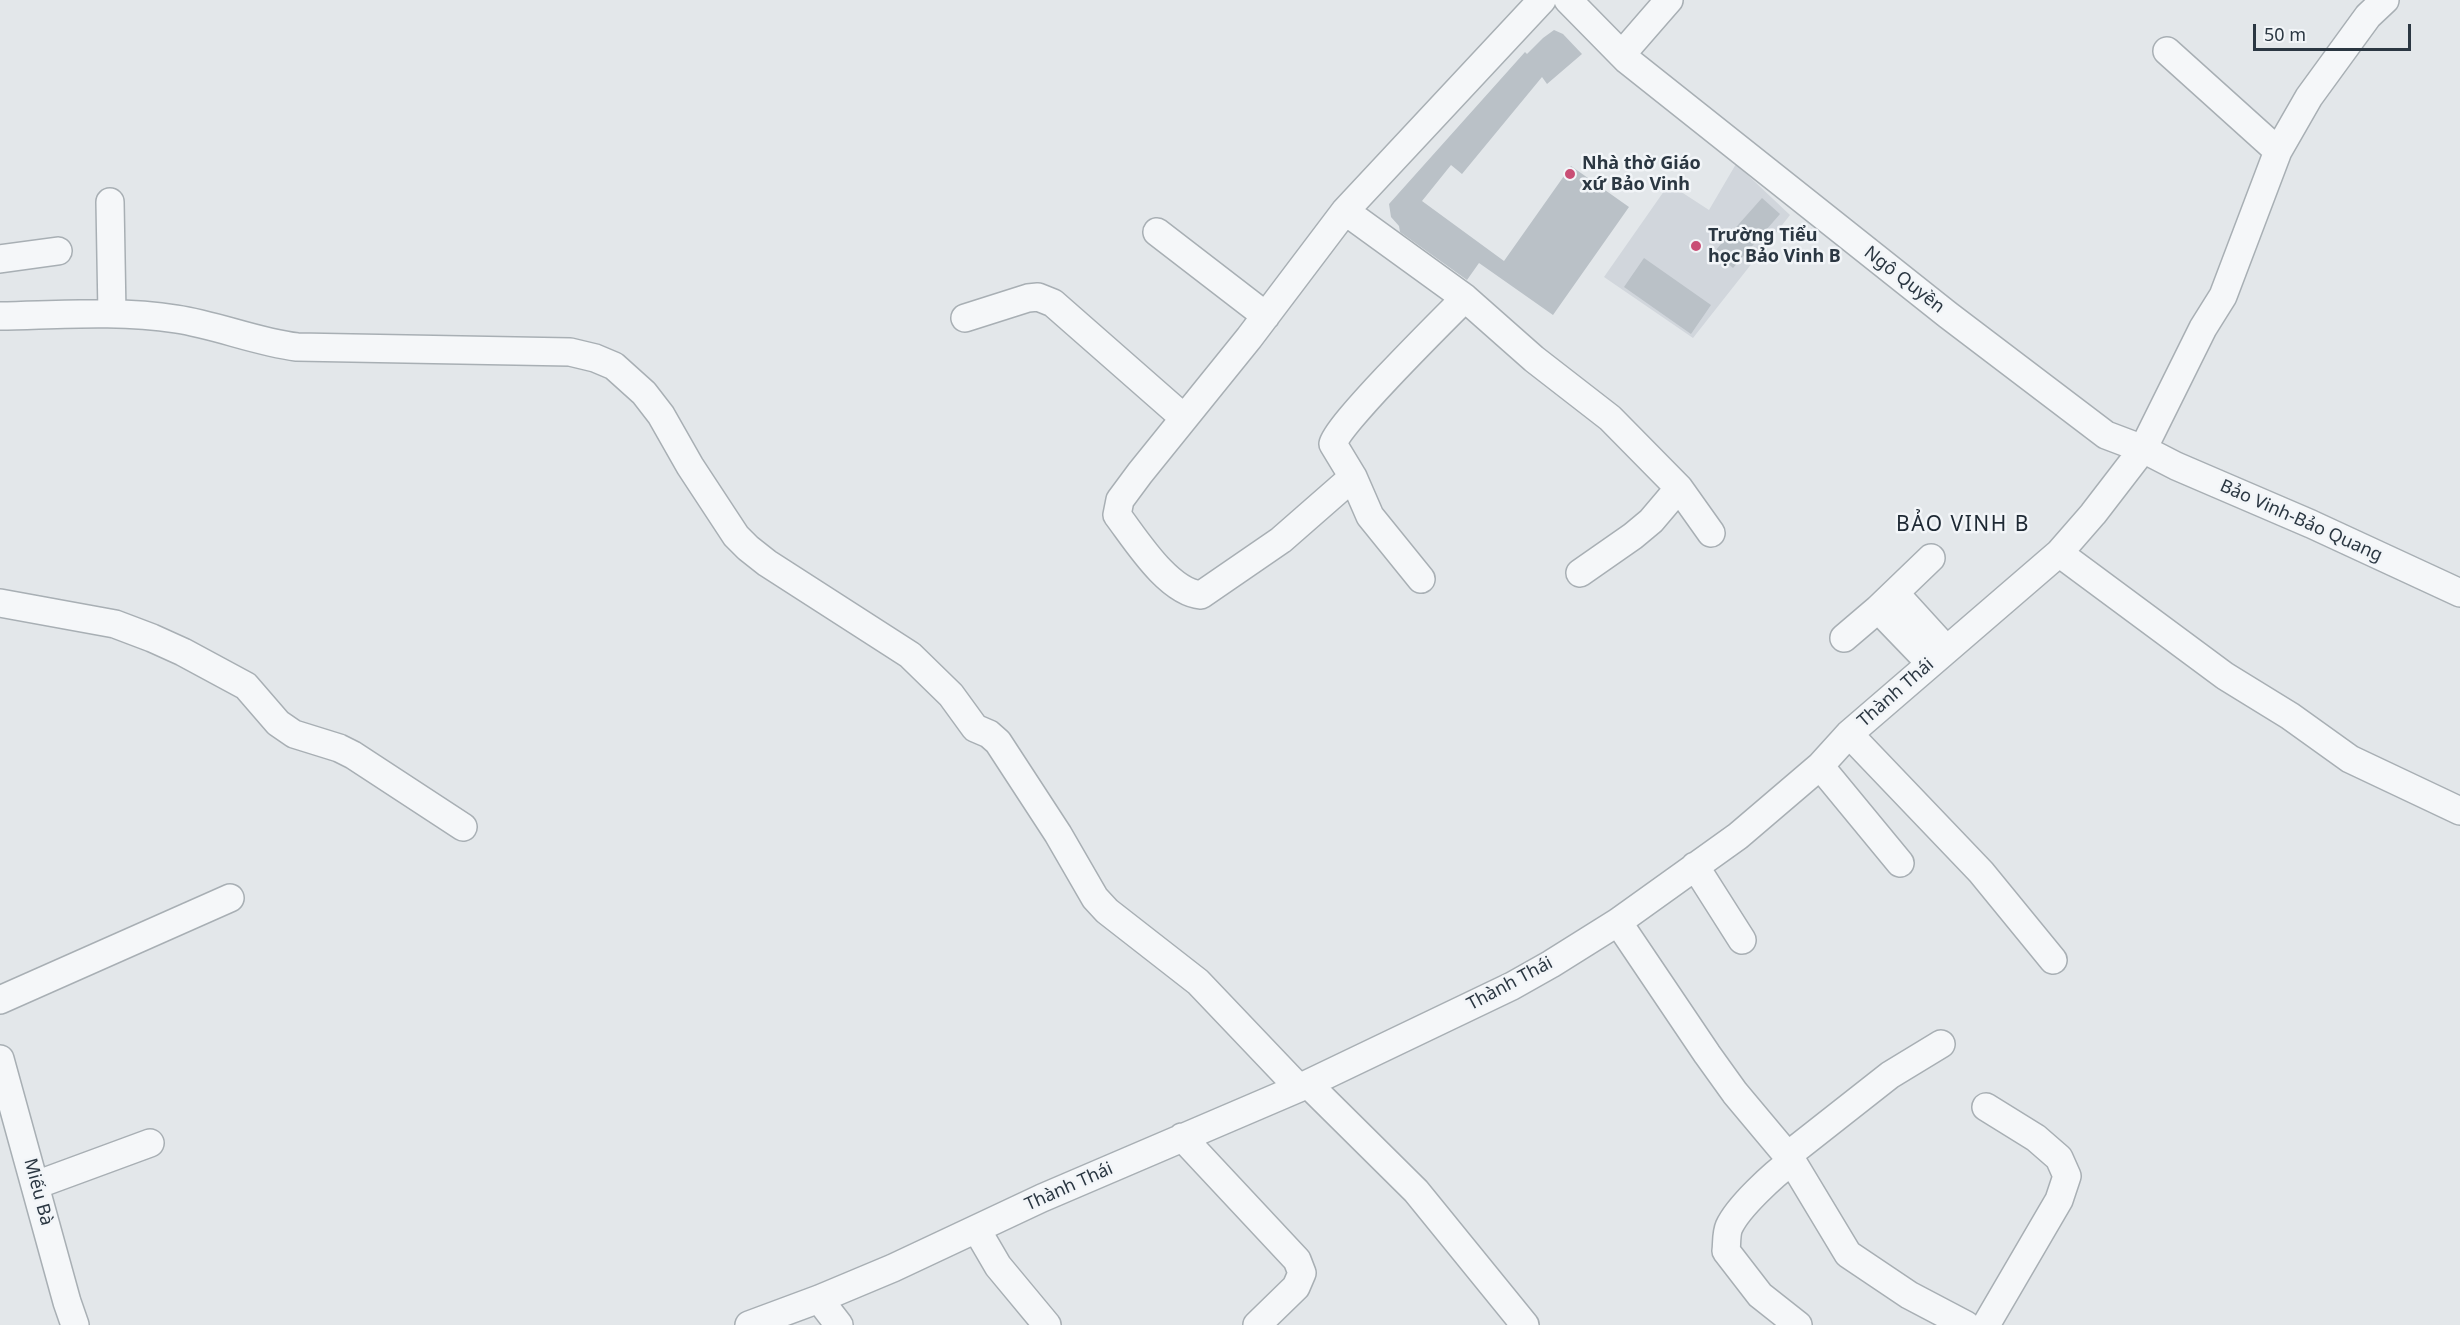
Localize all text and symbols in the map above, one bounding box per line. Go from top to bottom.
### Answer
scale bar [2256,12,2414,50]
text: 50 m [2264,22,2306,46]
place label: Nhà thờ Giáo xứ Bảo Vinh [1582,153,1701,195]
marker: Nhà thờ Giáo xứ Bảo Vinh [1563,167,1577,181]
place label: Trường Tiểu học Bảo Vinh B [1708,225,1841,268]
marker: Trường Tiểu học Bảo Vinh B [1689,239,1703,253]
street label: Ngô Quyền [1860,242,1948,318]
street label: Bảo Vinh-Bảo Quang [2216,475,2386,567]
district label: BẢO VINH B [1896,512,2030,538]
street label: Thành Thái [1853,654,1939,732]
street label: Thành Thái [1463,952,1557,1016]
street label: Miếu Bà [19,1156,57,1228]
street label: Thành Thái [1022,1158,1116,1216]

